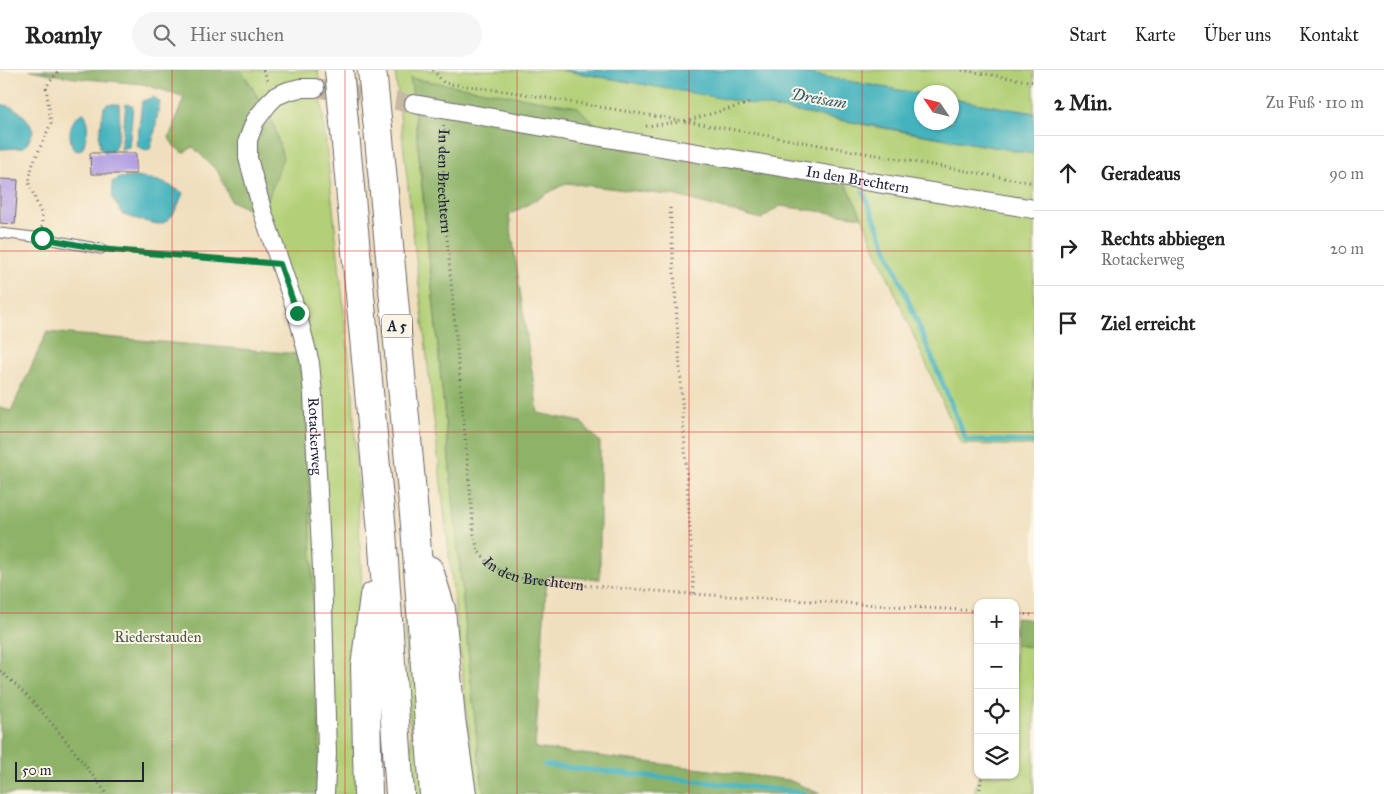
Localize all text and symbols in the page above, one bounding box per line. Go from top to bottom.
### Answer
search box [132,12,482,57]
text: Roamly [25,20,102,50]
icon: search [150,21,178,49]
text: Hier suchen [190,23,284,46]
text: Start [1069,24,1107,46]
text: Karte [1135,24,1176,46]
text: Über uns [1204,24,1271,46]
text: Kontakt [1299,24,1359,46]
water label: Dreisam [790,84,848,113]
north arrow [914,85,959,130]
text: 2 Min. [1054,90,1112,116]
text: Zu Fuß · 110 m [1266,93,1364,112]
street label: In den Brechtern [434,129,456,234]
icon: ahead [1054,159,1082,187]
street label: In den Brechtern [805,162,911,197]
text: Geradeaus [1101,162,1180,185]
text: 90 m [1329,164,1364,183]
route start [31,227,54,250]
text: Rechts abbiegen [1101,227,1225,250]
icon: right [1054,234,1082,262]
text: 20 m [1330,239,1364,258]
text: Rotackerweg [1101,250,1184,269]
route end [286,302,309,325]
icon: arrive [1054,309,1082,337]
text: Ziel erreicht [1101,312,1195,335]
road number: A 5 [382,315,412,338]
street label: Rotackerweg [304,397,326,477]
street label: In den Brechtern [479,553,585,594]
map controls [974,599,1019,779]
button: + [974,599,1019,644]
park label: Riederstauden [114,628,202,646]
button: − [974,644,1019,689]
button: locate [974,689,1019,734]
button: layers [974,734,1019,779]
scale bar [15,759,144,782]
text: 50 m [22,762,51,779]

